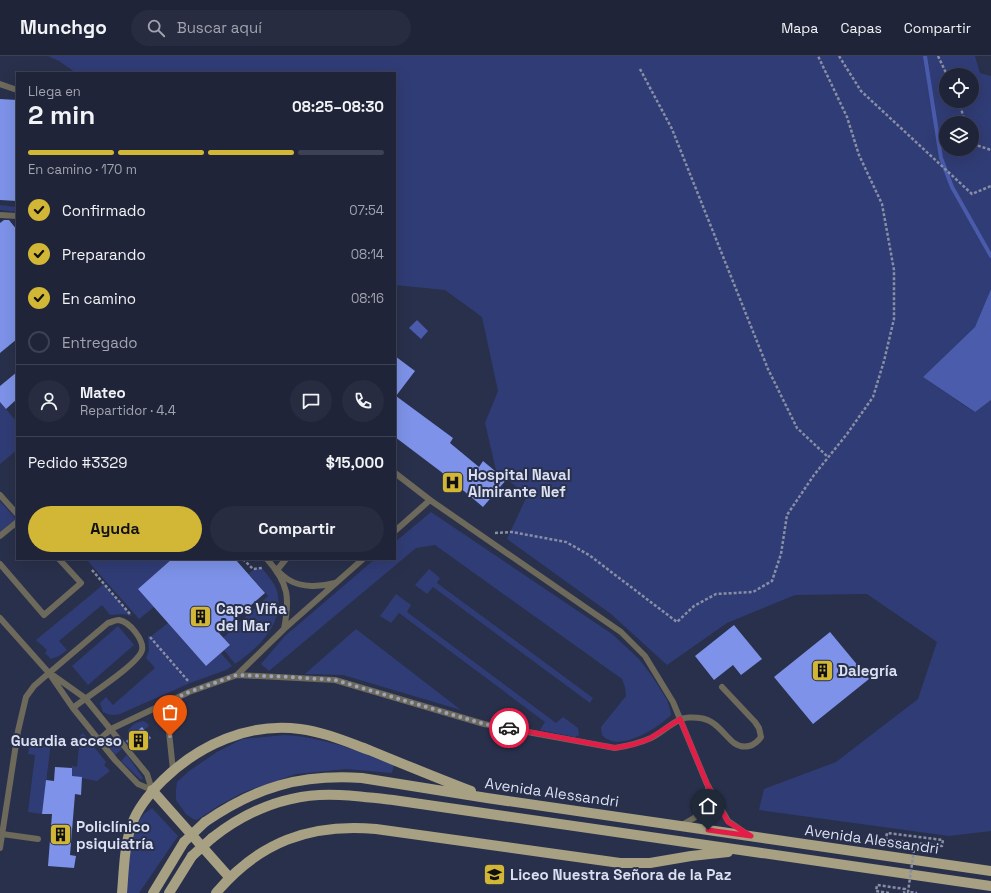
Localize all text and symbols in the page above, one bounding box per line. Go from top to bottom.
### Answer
search box [131,10,411,46]
text: Munchgo [20,15,107,40]
icon: search [145,17,167,39]
text: Buscar aquí [177,18,262,37]
text: Mapa [781,19,818,37]
text: Capas [840,19,882,37]
text: Compartir [904,19,971,37]
map controls [939,68,979,156]
button: locate [939,68,979,108]
text: Llega en [28,83,81,100]
text: 08:25–08:30 [292,97,384,116]
text: 2 min [28,98,95,132]
button: layers [939,116,979,156]
text: En camino · 170 m [28,161,137,178]
icon: check [28,199,50,221]
text: Confirmado [62,201,146,220]
text: 07:54 [349,202,384,219]
icon: check [28,243,50,265]
text: Preparando [62,245,146,264]
text: 08:14 [351,246,384,263]
icon: check [28,287,50,309]
text: En camino [62,289,136,308]
text: 08:16 [351,290,384,307]
text: Entregado [62,333,138,352]
button: person [28,380,70,422]
button: chat [290,380,332,422]
button: phone [342,380,384,422]
text: Mateo [80,383,126,402]
text: Repartidor · 4.4 [80,402,176,419]
text: Pedido #3329 [28,453,128,472]
text: $15,000 [326,453,384,472]
place label: Hospital Naval Almirante Nef [468,465,571,501]
hospital icon: Hospital Naval Almirante Nef [440,470,466,496]
button: Ayuda [28,506,202,552]
button: Compartir [210,506,384,552]
place label: Caps Viña del Mar [216,599,287,635]
building icon: Caps Viña del Mar [187,604,213,630]
building icon: Dalegría [809,657,835,683]
place label: Dalegría [838,661,898,680]
pin [153,695,187,736]
icon: bag [159,701,181,723]
courier [489,708,529,748]
icon: car [498,717,520,739]
building icon: Guardia acceso [125,727,151,753]
place label: Guardia acceso [11,731,122,750]
street label: Avenida Alessandri [484,773,620,811]
pin [691,789,725,830]
icon: home [697,795,719,817]
place label: Policlínico psiquiatría [76,817,154,853]
street label: Avenida Alessandri [804,820,940,858]
building icon: Policlínico psiquiatría [48,822,74,848]
school or university icon: Liceo Nuestra Señora de la Paz [482,861,508,887]
place label: Liceo Nuestra Señora de la Paz [510,865,732,884]

